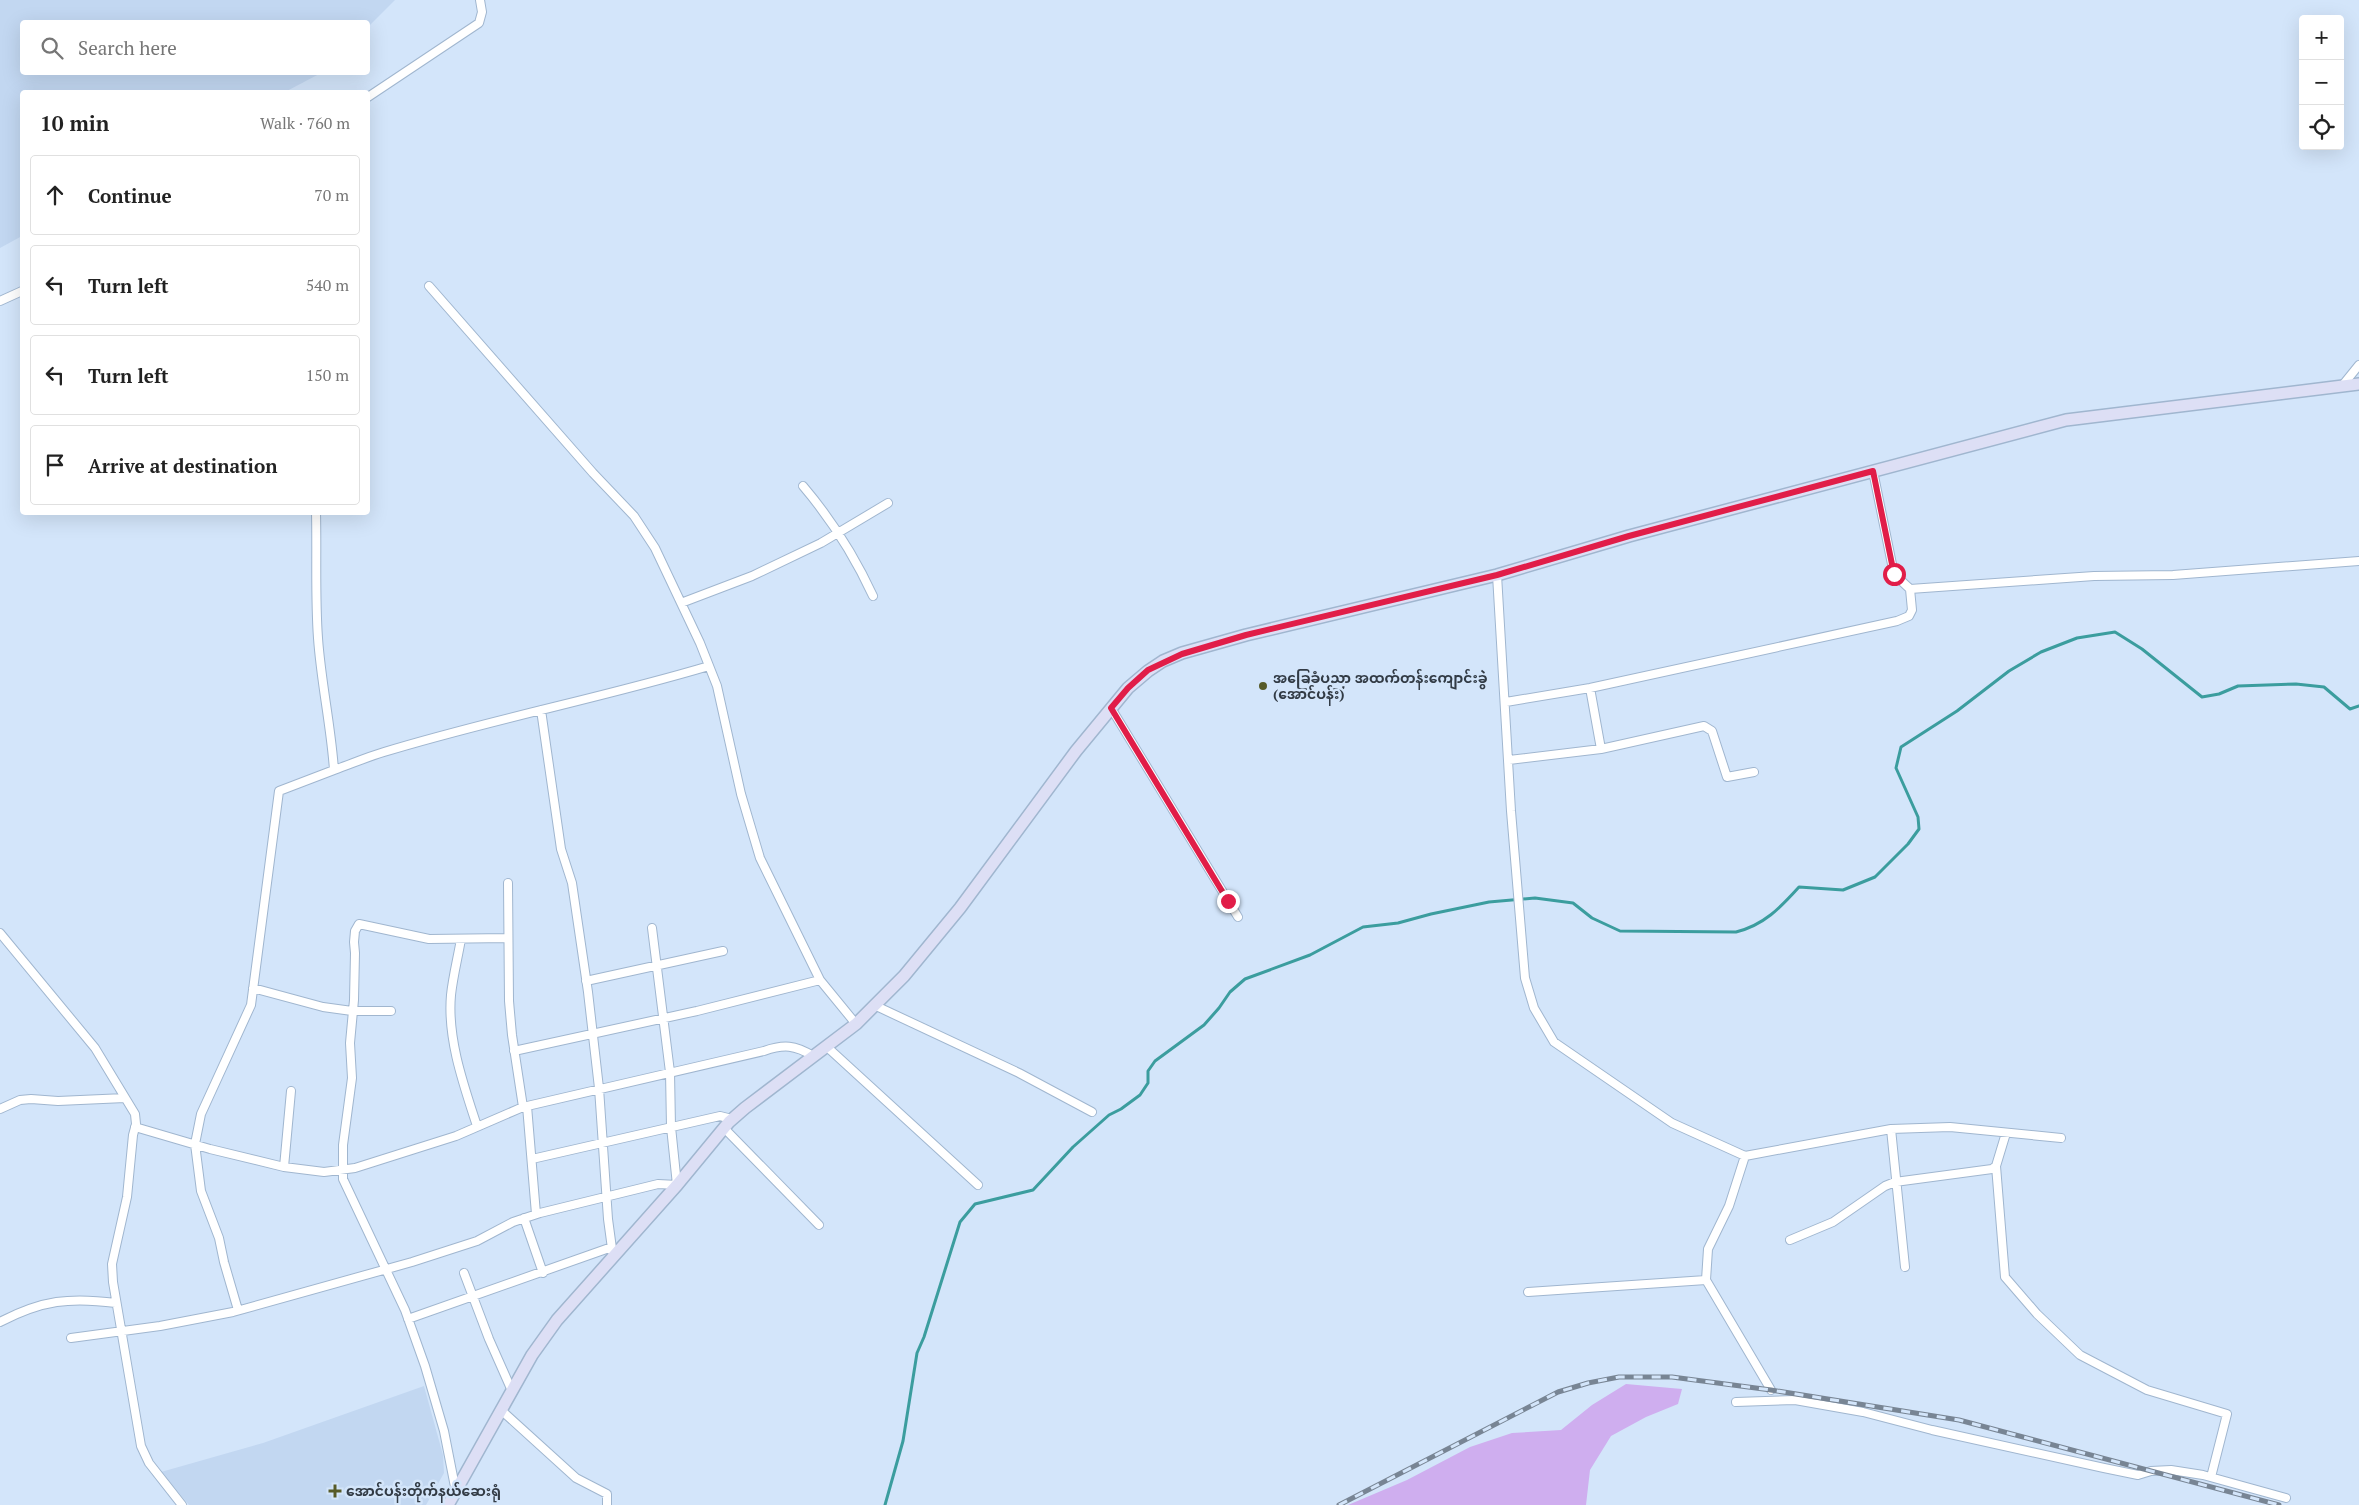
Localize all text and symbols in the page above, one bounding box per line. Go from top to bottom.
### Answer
map controls [2299,15,2344,150]
button: + [2299,15,2344,60]
search box [20,20,370,75]
icon: search [38,34,66,62]
text: Search here [78,35,177,60]
button: − [2299,60,2344,105]
button: locate [2299,105,2344,150]
text: 10 min [40,109,109,137]
text: Walk · 760 m [260,112,350,134]
icon: ahead [41,181,69,209]
text: Continue [88,183,172,208]
text: 70 m [314,184,349,206]
icon: left [41,271,69,299]
text: Turn left [88,273,169,298]
text: 540 m [306,274,349,296]
icon: left [41,361,69,389]
text: Turn left [88,363,169,388]
text: 150 m [306,364,349,386]
icon: arrive [41,451,69,479]
text: Arrive at destination [88,453,277,478]
route start [1883,563,1906,586]
place label: အခြေခံပညာ အထက်တန်းကျောင်းခွဲ (အောင်ပန်း) [1273,668,1488,706]
marker: အခြေခံပညာ အထက်တန်းကျောင်းခွဲ (အောင်ပန်း) [1257,680,1269,692]
route end [1217,890,1240,913]
place label: အောင်ပန်းတိုက်နယ်ဆေးရုံ [346,1481,501,1503]
marker: အောင်ပန်းတိုက်နယ်ဆေးရုံ [328,1484,342,1498]

